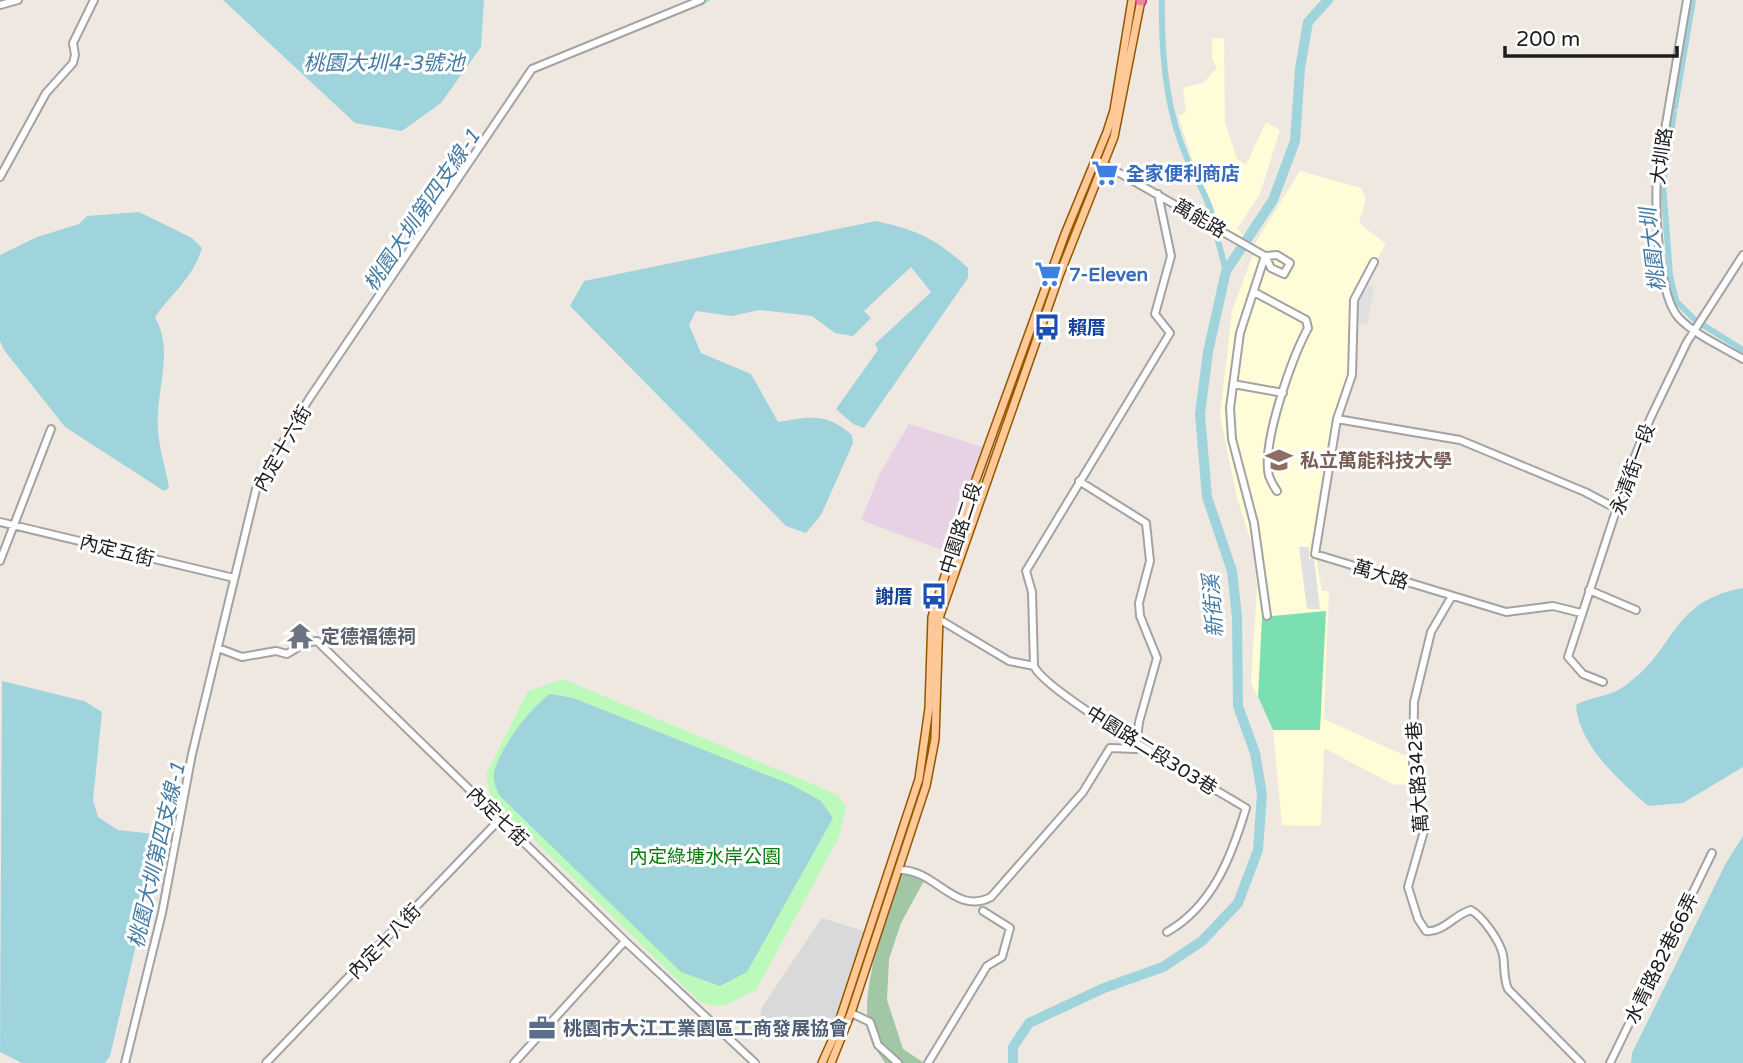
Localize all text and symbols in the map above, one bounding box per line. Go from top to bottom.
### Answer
scale bar [1505,14,1676,58]
text: 200 m [1516,27,1580,52]
water label: 桃園大圳4-3號池 [303,51,467,76]
water label: 桃園大圳第四支線-1 [359,125,486,296]
street label: 大圳路 [1647,126,1677,186]
supermarket icon: 全家便利商店 [1090,158,1120,188]
place label: 全家便利商店 [1126,163,1240,185]
street label: 萬能路 [1169,195,1230,243]
water label: 桃園大圳 [1636,204,1671,293]
supermarket icon: 7-Eleven [1033,259,1063,289]
place label: 7-Eleven [1069,264,1148,286]
bus stop icon: 賴厝 [1032,312,1062,342]
place label: 賴厝 [1068,317,1106,339]
street label: 內定十六街 [250,402,316,495]
street label: 永清街一段 [1606,421,1660,518]
school or university icon: 私立萬能科技大學 [1264,445,1294,475]
place label: 私立萬能科技大學 [1300,450,1452,472]
street label: 中園路二段 [936,480,986,577]
street label: 內定五街 [77,531,156,571]
street label: 萬大路 [1350,556,1411,594]
water label: 新街溪 [1199,571,1228,638]
bus stop icon: 謝厝 [919,581,949,611]
place label: 謝厝 [875,586,913,608]
temple icon: 定德福德祠 [285,621,315,651]
place label: 定德福德祠 [321,626,416,648]
street label: 中園路二段303巷 [1082,702,1221,800]
street label: 萬大路342巷 [1403,720,1433,833]
water label: 桃園大圳第四支線-1 [124,760,191,950]
street label: 內定七街 [462,782,532,851]
park label: 內定綠塘水岸公園 [629,846,781,868]
street label: 水青路82巷66弄 [1621,889,1703,1027]
street label: 內定十八街 [344,900,426,984]
office icon: 桃園市大江工業園區工商發展協會 [527,1013,557,1043]
place label: 桃園市大江工業園區工商發展協會 [563,1018,848,1040]

